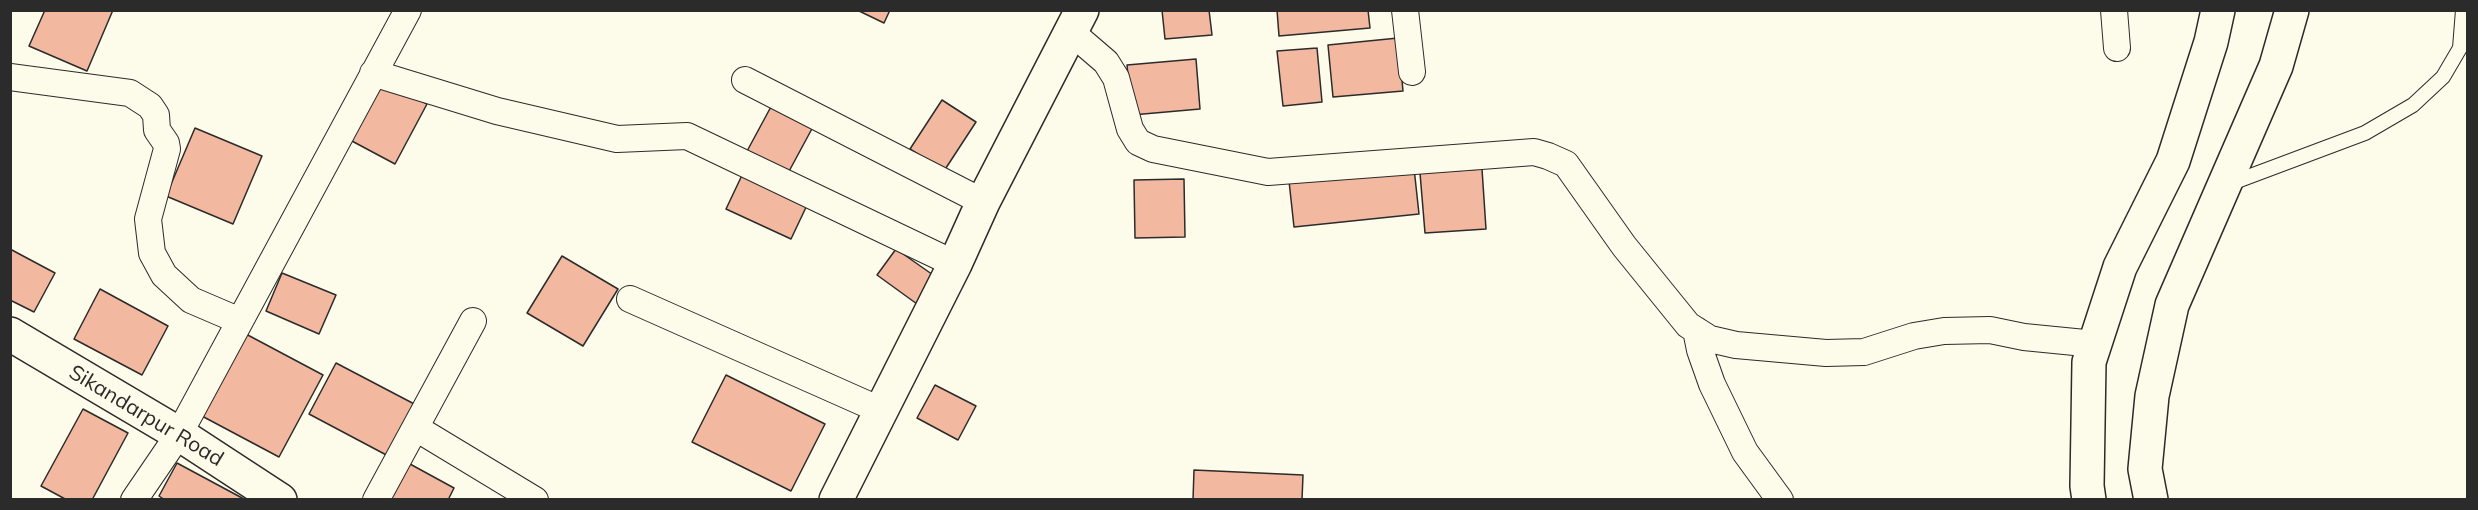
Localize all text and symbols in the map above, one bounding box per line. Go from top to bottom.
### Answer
street label: Sikandarpur Road [64,360,228,472]

